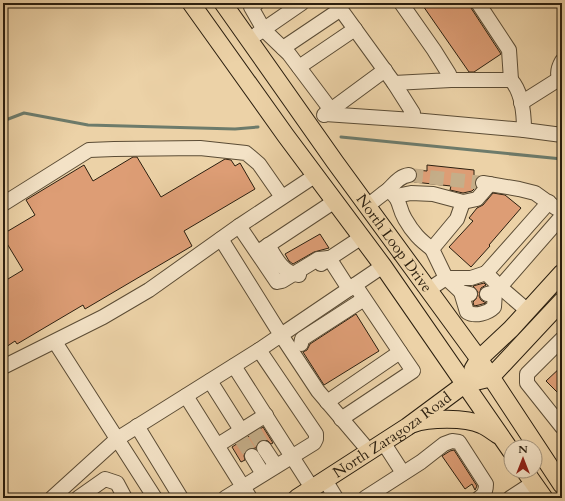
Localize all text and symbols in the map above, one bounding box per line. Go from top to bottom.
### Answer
street label: North Loop Drive [352,190,437,296]
street label: North Zaragoza Road [329,388,455,482]
north arrow [503,439,543,479]
text: N [518,442,528,457]

